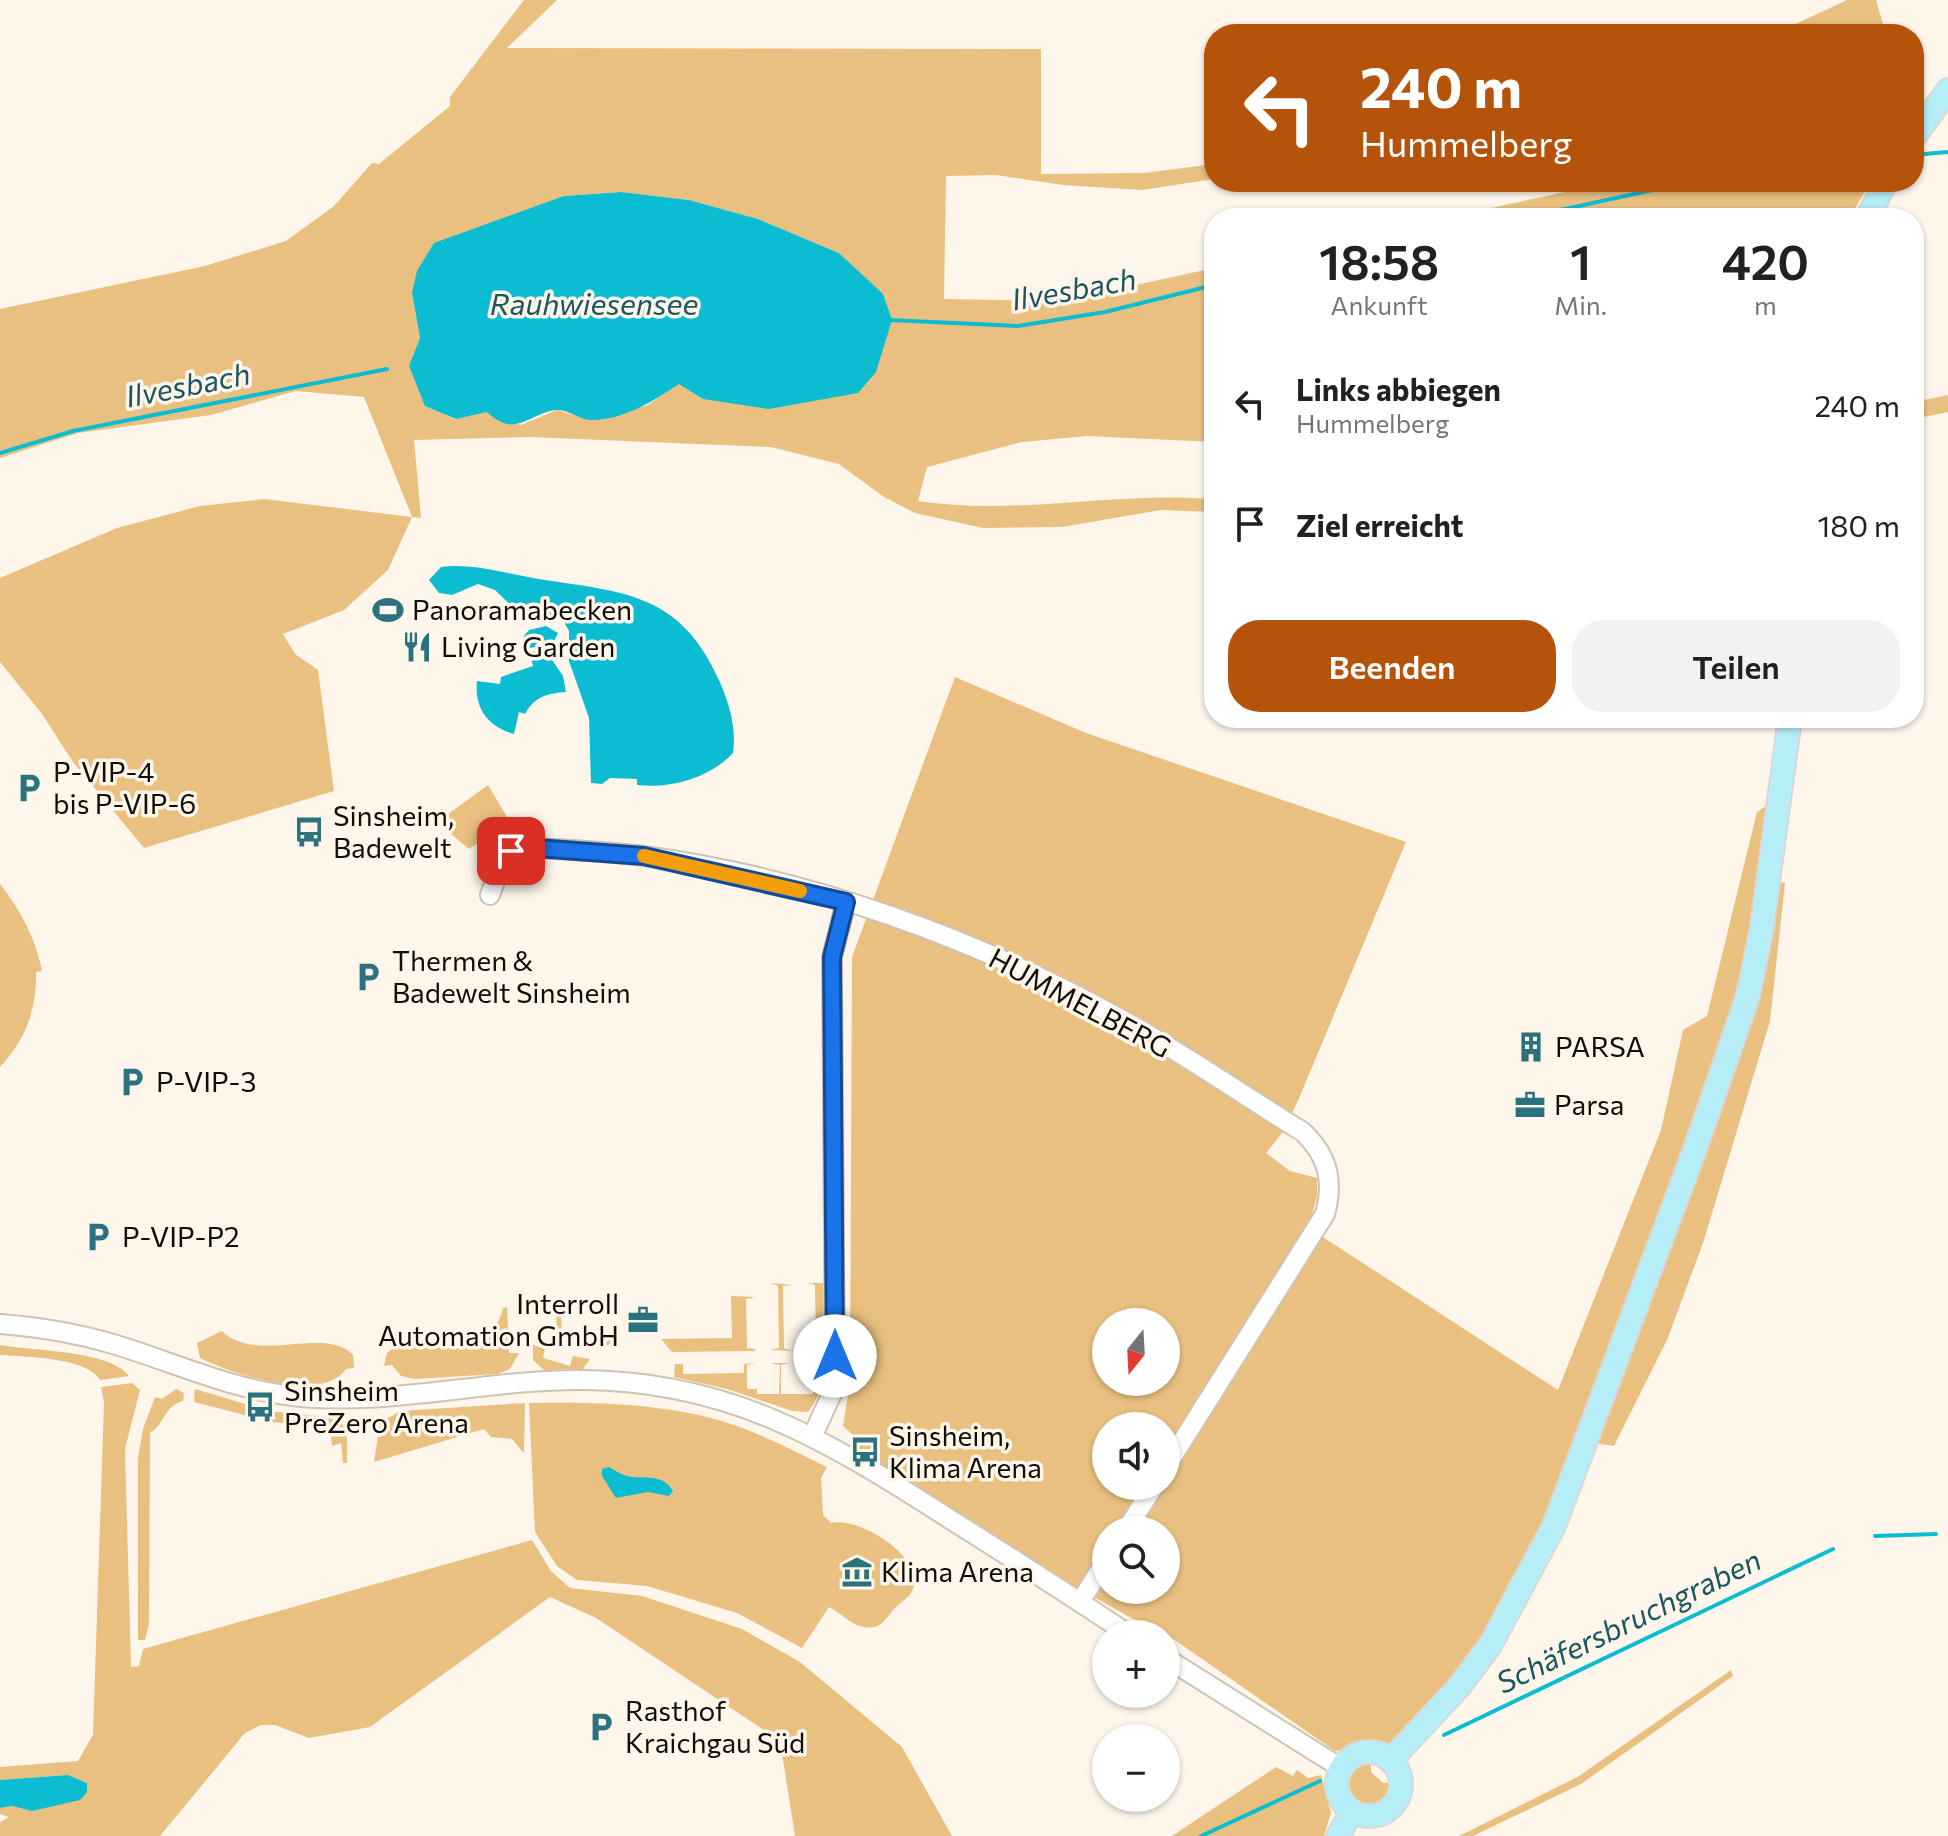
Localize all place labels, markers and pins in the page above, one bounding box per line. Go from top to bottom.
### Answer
place label: Panoramabecken [412,592,632,626]
sports icon: Panoramabecken [371,593,405,627]
place label: Living Garden [441,629,615,663]
restaurant icon: Living Garden [400,630,434,664]
place label: P-VIP-4 bis P-VIP-6 [53,754,196,820]
parking icon: P-VIP-4 bis P-VIP-6 [12,771,46,805]
place label: Sinsheim, Badewelt [333,798,454,864]
bus stop icon: Sinsheim, Badewelt [292,815,326,849]
pin [477,817,545,885]
place label: Thermen & Badewelt Sinsheim [392,943,631,1009]
parking icon: Thermen & Badewelt Sinsheim [351,960,385,994]
place label: PARSA [1555,1029,1645,1063]
building icon: PARSA [1514,1030,1548,1064]
place label: P-VIP-3 [156,1064,256,1098]
parking icon: P-VIP-3 [115,1065,149,1099]
place label: Parsa [1554,1087,1624,1121]
office icon: Parsa [1513,1088,1547,1122]
place label: P-VIP-P2 [122,1219,240,1253]
parking icon: P-VIP-P2 [81,1220,115,1254]
place label: Interroll Automation GmbH [378,1286,619,1352]
office icon: Interroll Automation GmbH [626,1303,660,1337]
place label: Sinsheim PreZero Arena [284,1373,469,1439]
bus stop icon: Sinsheim PreZero Arena [243,1390,277,1424]
place label: Sinsheim, Klima Arena [889,1418,1042,1484]
bus stop icon: Sinsheim, Klima Arena [848,1435,882,1469]
place label: Klima Arena [881,1554,1034,1588]
museum icon: Klima Arena [840,1555,874,1589]
place label: Rasthof Kraichgau Süd [625,1693,805,1759]
parking icon: Rasthof Kraichgau Süd [584,1710,618,1744]

